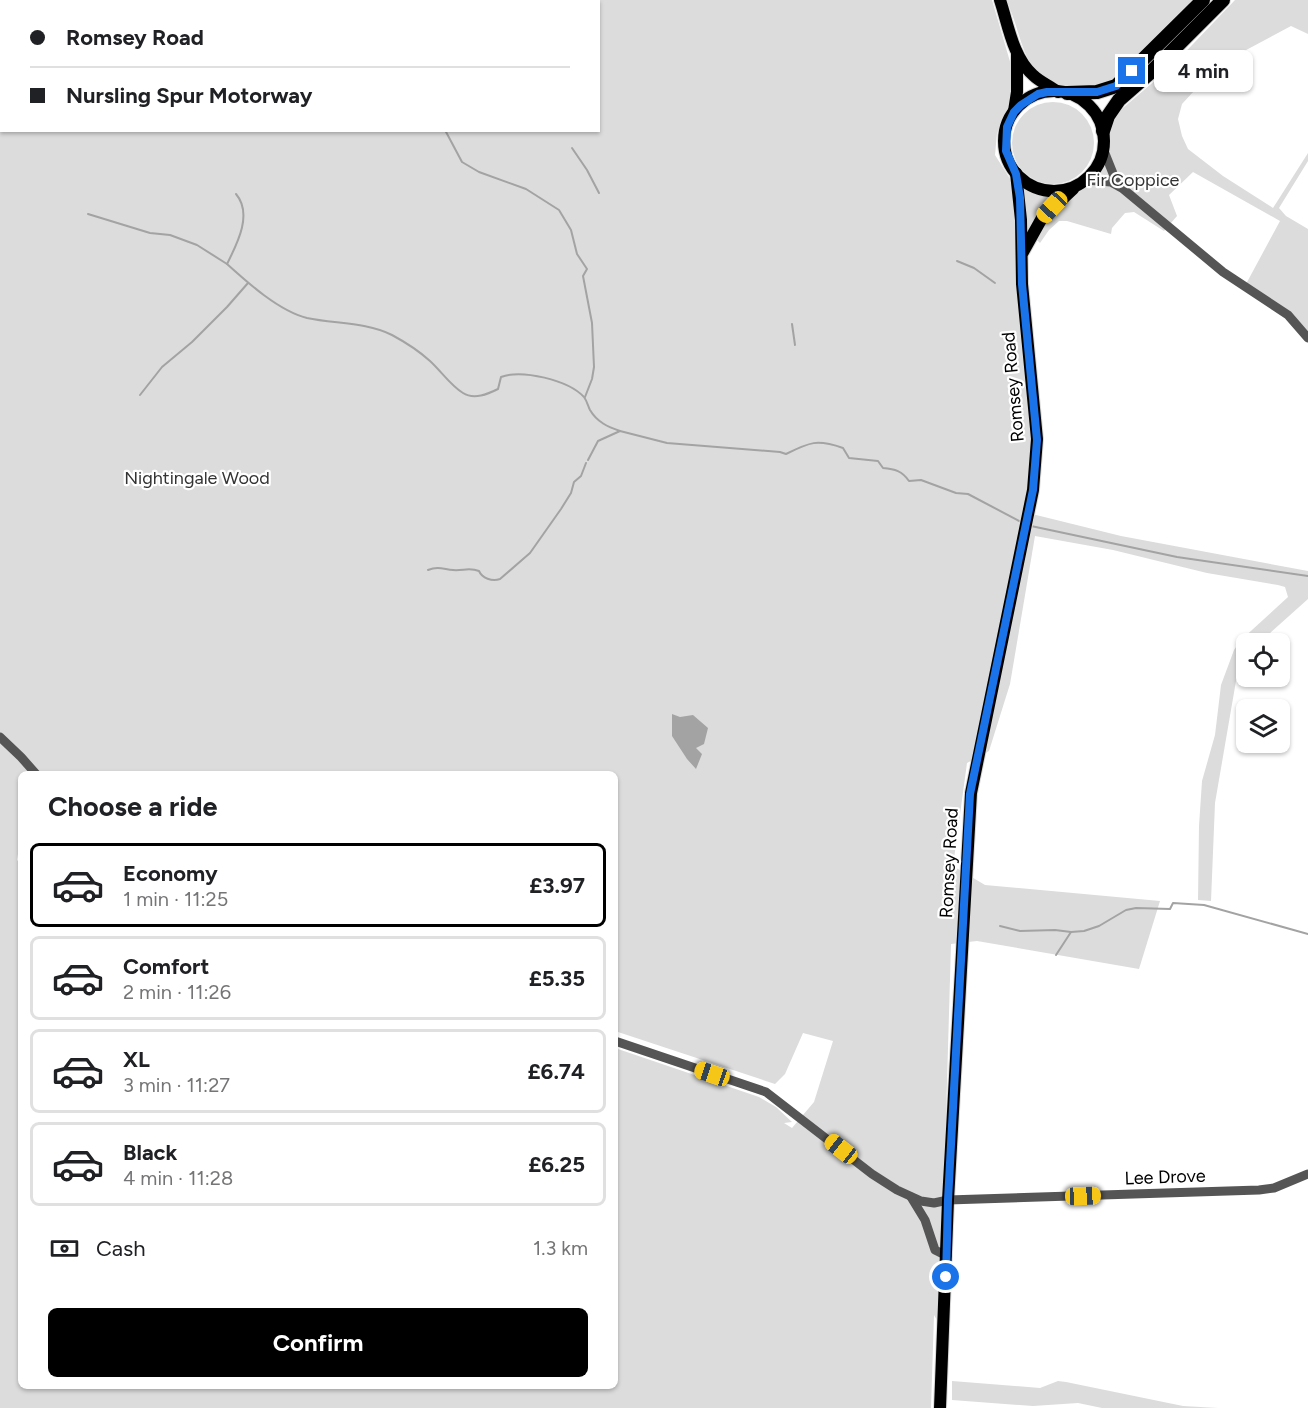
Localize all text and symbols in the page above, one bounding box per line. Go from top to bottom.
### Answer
text: Romsey Road [66,24,204,51]
callout: 4 min [1153,50,1252,92]
route end [1118,57,1145,84]
text: 4 min [1178,59,1229,83]
text: Nursling Spur Motorway [66,82,312,109]
park label: Fir Coppice [1087,169,1180,191]
car [1033,188,1071,226]
street label: Romsey Road [997,331,1029,443]
park label: Nightingale Wood [124,467,270,489]
map controls [1236,633,1290,753]
button: locate [1236,633,1290,687]
button: layers [1236,699,1290,753]
text: Choose a ride [48,790,217,823]
street label: Romsey Road [935,807,963,919]
icon: car [51,858,105,912]
text: Economy [123,860,218,887]
text: £3.97 [529,872,585,899]
text: 1 min · 11:25 [123,887,228,911]
icon: car [51,951,105,1005]
text: Comfort [123,953,209,980]
text: £5.35 [529,965,585,992]
text: 2 min · 11:26 [123,980,231,1004]
icon: car [51,1044,105,1098]
text: XL [123,1046,150,1073]
text: £6.74 [528,1058,585,1085]
car [692,1060,732,1088]
text: 3 min · 11:27 [123,1073,230,1097]
car [821,1131,861,1167]
icon: car [51,1137,105,1191]
text: Black [123,1139,177,1166]
text: £6.25 [528,1151,585,1178]
street label: Lee Drove [1124,1165,1206,1189]
text: 4 min · 11:28 [123,1166,233,1190]
car [1065,1186,1101,1206]
icon: cash [48,1232,81,1265]
text: Cash [96,1235,146,1262]
text: 1.3 km [533,1236,588,1260]
route start [932,1263,959,1290]
button: Confirm [48,1308,588,1377]

